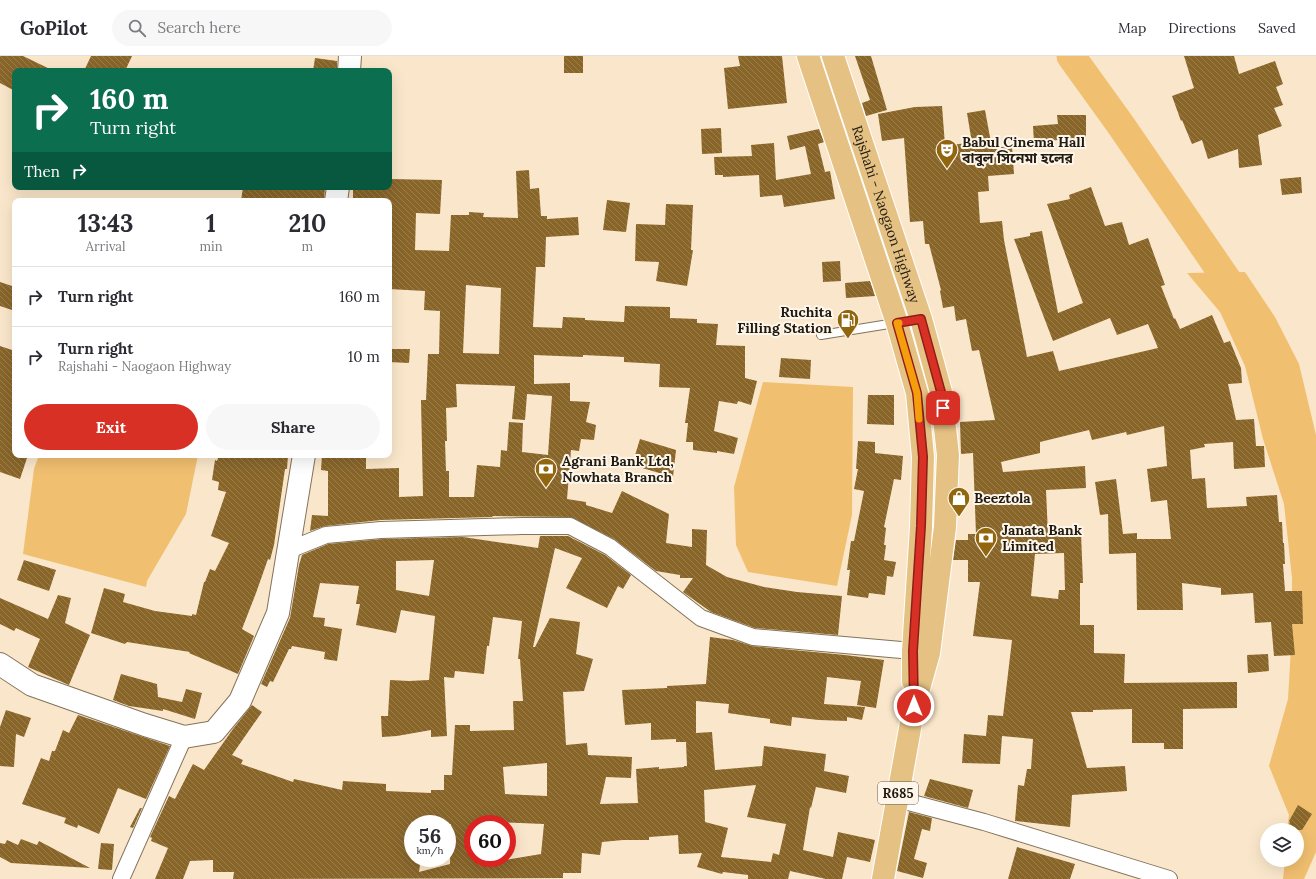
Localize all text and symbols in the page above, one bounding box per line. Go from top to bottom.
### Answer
search box [112,10,392,46]
text: GoPilot [20,16,88,40]
icon: search [126,17,148,39]
text: Search here [158,18,241,37]
text: Map [1118,19,1146,37]
text: Directions [1168,19,1236,37]
text: Saved [1258,19,1296,37]
text: 160 m [90,81,168,117]
icon: right [24,84,76,136]
text: Turn right [90,116,176,139]
street label: Rajshahi - Naogaon Highway [848,123,924,306]
place label: Babul Cinema Hall বাবুল সিনেমা হলের [961,133,1086,167]
theatre icon: Babul Cinema Hall বাবুল সিনেমা হলের [934,137,960,170]
icon: right [68,160,90,182]
text: Then [24,162,60,181]
text: 13:43 [78,208,134,239]
text: 1 [206,208,216,239]
text: 210 [288,208,326,239]
text: Arrival [86,238,126,255]
text: min [199,238,223,255]
text: m [301,238,313,255]
icon: right [24,286,46,308]
text: Turn right [58,287,134,306]
text: 160 m [339,287,380,306]
place label: Ruchita Filling Station [737,303,833,337]
fuel station icon: Ruchita Filling Station [835,307,861,340]
text: Turn right [58,339,134,358]
icon: right [24,346,46,368]
text: 10 m [348,347,380,366]
text: Rajshahi - Naogaon Highway [58,358,231,375]
pin [926,391,960,425]
icon: arrive [932,397,954,419]
button: Exit [24,404,198,450]
button: Share [206,404,380,450]
place label: Agrani Bank Ltd, Nowhata Branch [562,452,674,486]
bank icon: Agrani Bank Ltd, Nowhata Branch [533,456,559,489]
shop icon: Beeztola [946,485,972,518]
place label: Beeztola [974,489,1031,507]
place label: Janata Bank Limited [1002,521,1083,555]
bank icon: Janata Bank Limited [973,525,999,558]
position arrow [893,685,935,727]
road number: R685 [878,782,918,804]
speed limit sign: 60 [464,815,516,867]
text: 56 [419,823,441,848]
map controls [1260,823,1304,867]
button: layers [1260,823,1304,867]
text: km/h [416,844,444,857]

